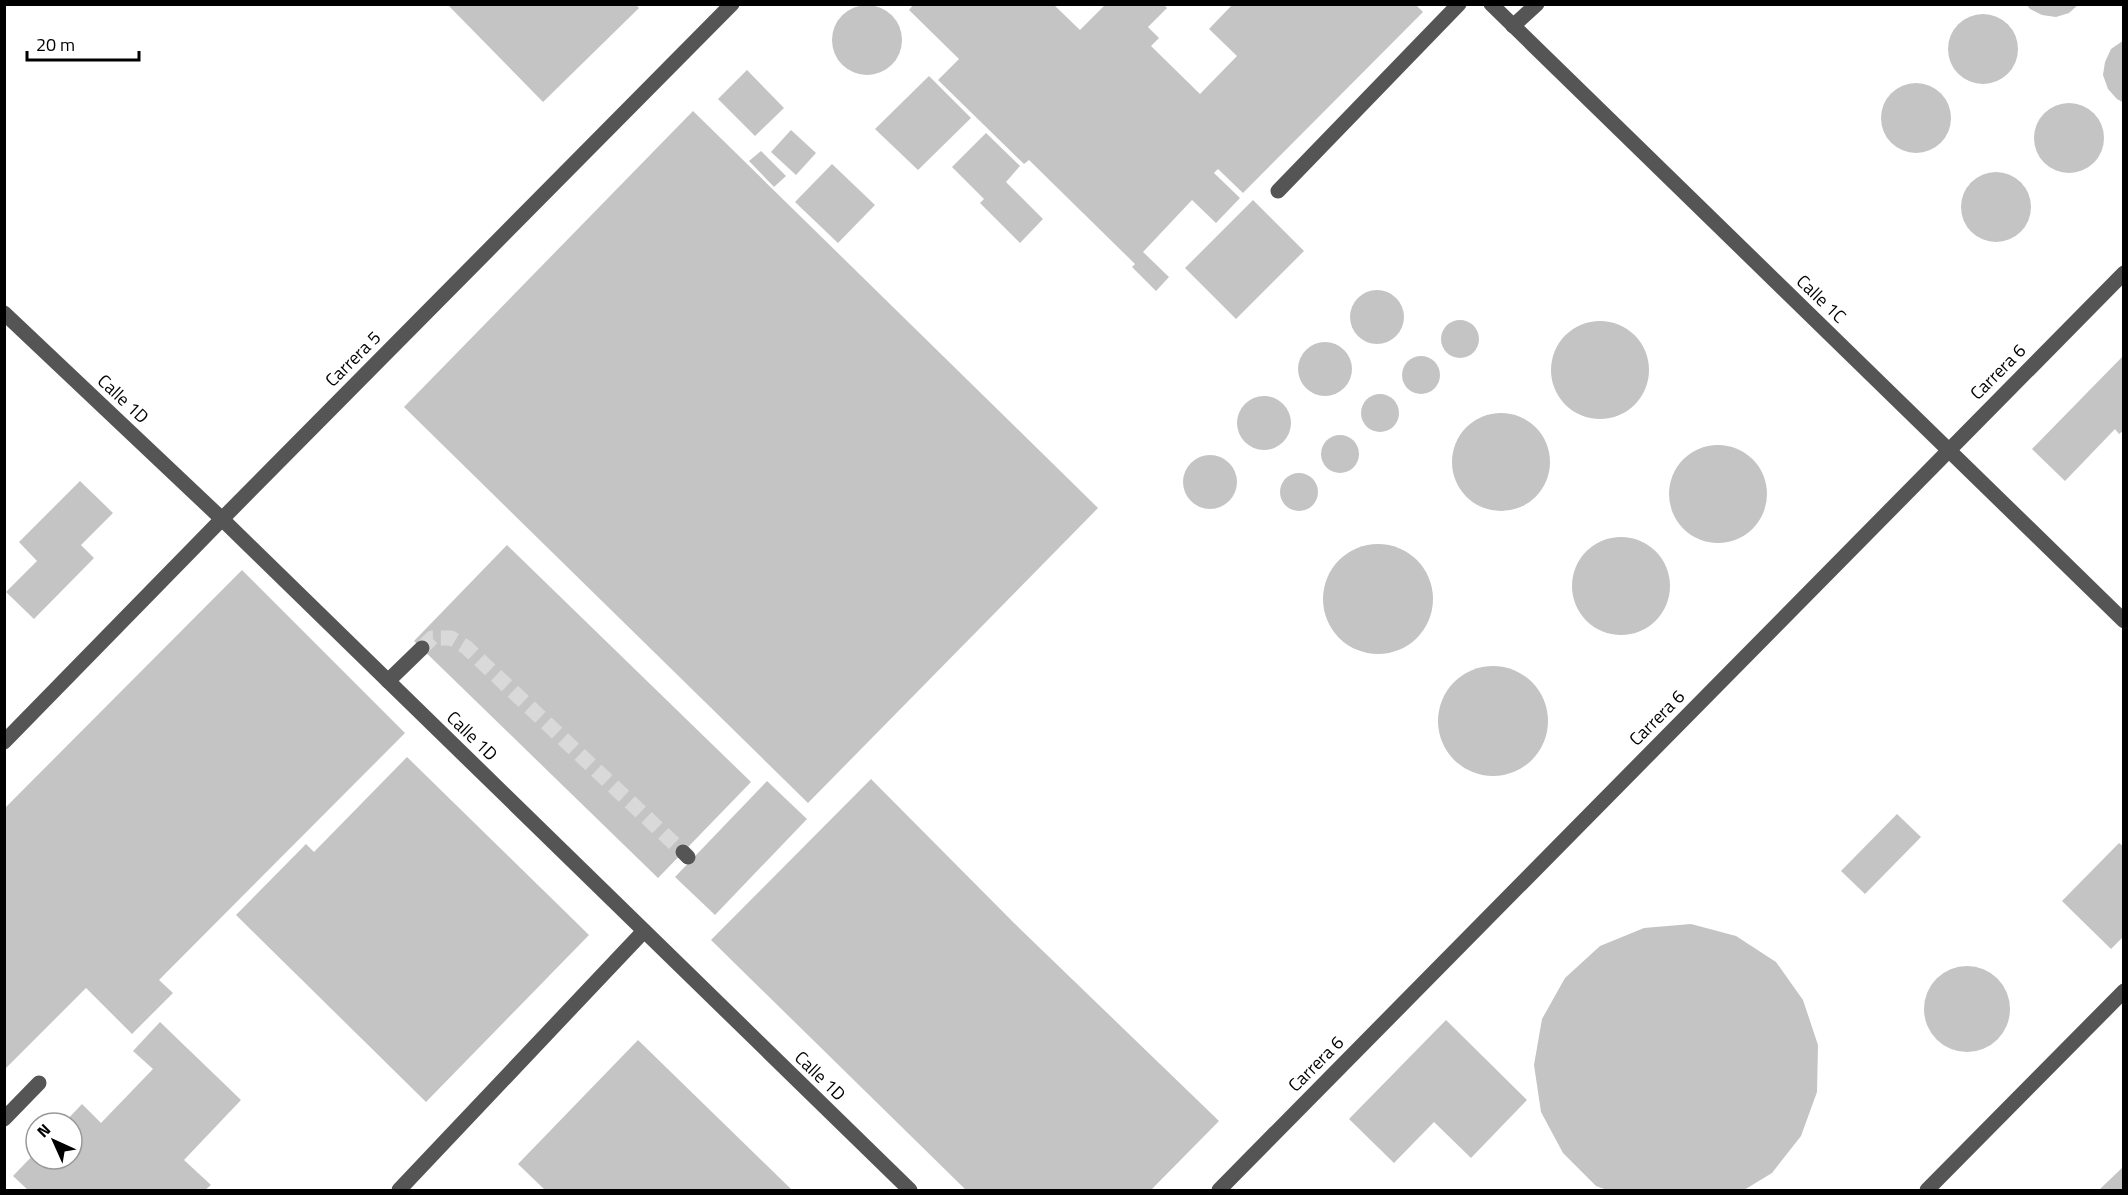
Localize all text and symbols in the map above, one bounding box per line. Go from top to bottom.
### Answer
scale bar [27,24,140,62]
text: 20 m [36,31,75,58]
street label: Calle 1C [1790,268,1852,329]
street label: Carrera 5 [319,325,387,393]
street label: Carrera 6 [1964,338,2032,406]
street label: Calle 1D [92,368,155,430]
street label: Carrera 6 [1623,684,1691,752]
street label: Calle 1D [441,704,504,767]
street label: Carrera 6 [1282,1030,1350,1098]
street label: Calle 1D [789,1044,852,1107]
north arrow [24,1111,84,1171]
text: N [31,1118,56,1143]

